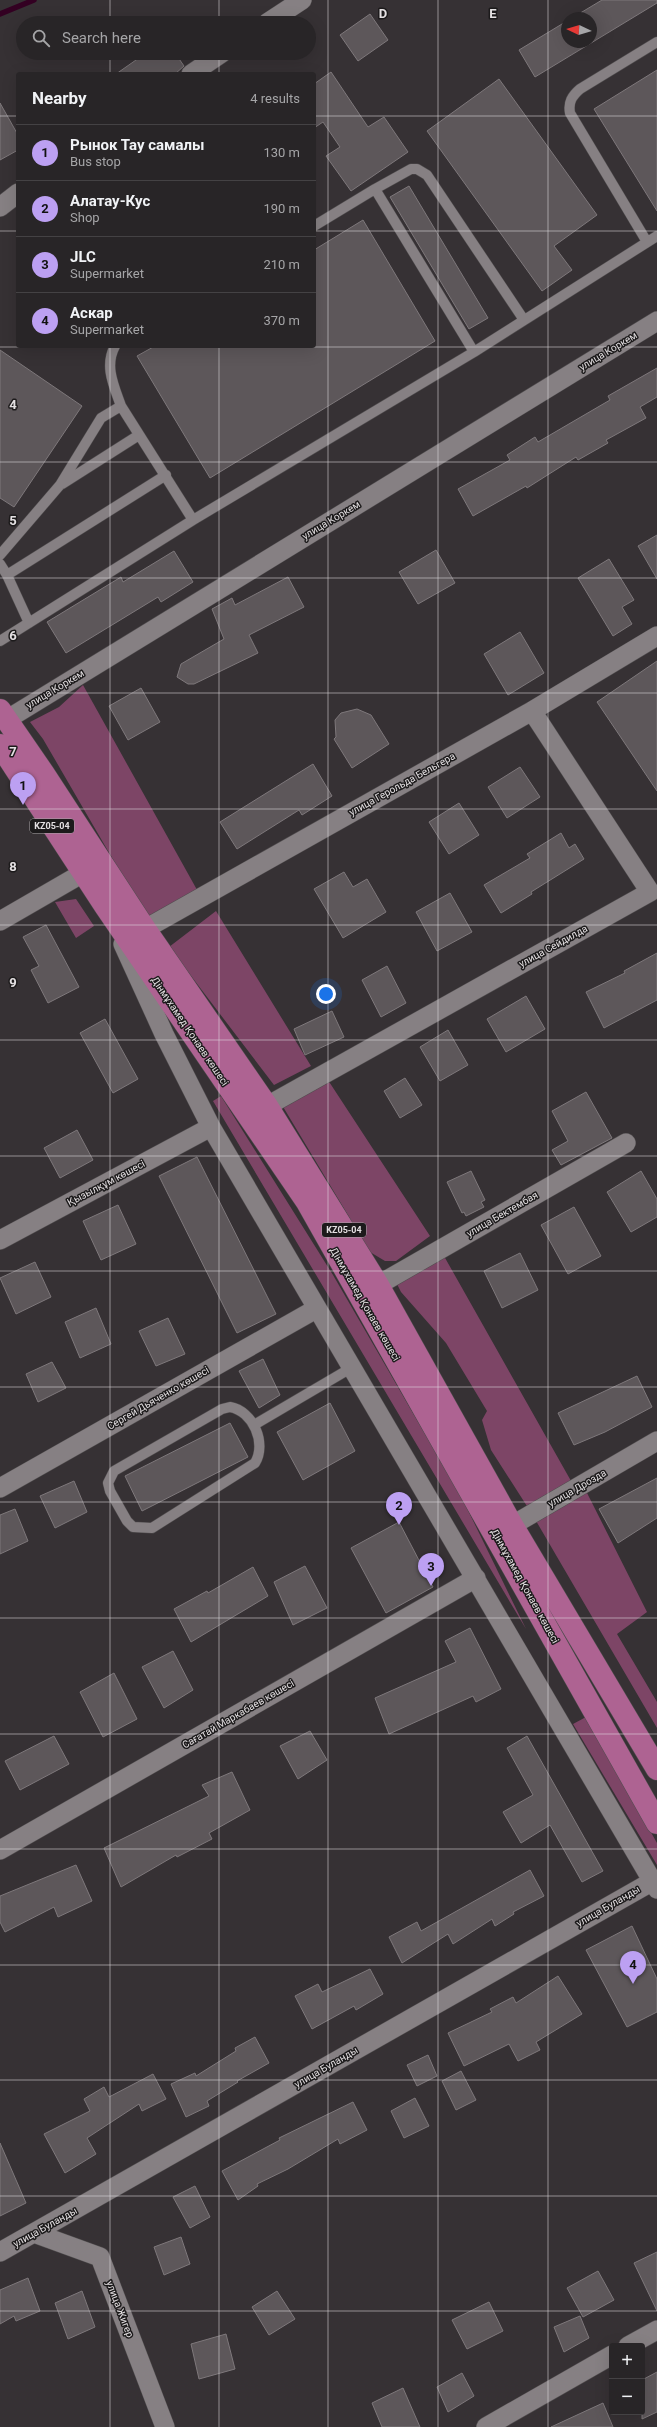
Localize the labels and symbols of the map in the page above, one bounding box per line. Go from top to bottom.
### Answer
text: D [379,6,387,21]
text: E [489,6,497,21]
north arrow [561,12,597,48]
street label: улица Коркем [577,329,639,373]
text: 4 [9,397,17,412]
street label: улица Коркем [300,498,362,542]
text: 5 [9,513,17,528]
text: 6 [9,628,17,643]
street label: улица Коркем [24,667,86,711]
text: 7 [9,744,17,759]
street label: улица Герольда Бельгера [347,750,457,818]
pin: 1 [10,772,36,805]
road number: KZ05-04 [30,819,74,833]
text: 8 [9,859,17,874]
street label: улица Сейдилда [517,923,589,969]
street label: Дінмұхамед Қонаев көшесі [149,974,231,1088]
text: 9 [9,975,17,990]
your location [316,984,336,1004]
street label: Қызылқұм көшесі [65,1158,147,1208]
street label: улица Бектембая [464,1189,540,1239]
road number: KZ05-04 [322,1223,366,1237]
street label: Дінмұхамед Қонаев көшесі [328,1245,402,1363]
street label: Сергей Дьяченко көшесі [105,1364,211,1432]
street label: улица Дрозда [546,1467,608,1509]
pin: 2 [386,1492,412,1525]
street label: Дінмұхамед Қонаев көшесі [489,1527,561,1645]
pin: 3 [418,1553,444,1586]
street label: Сағатай Маркабаев көшесі [180,1677,296,1751]
street label: улица Буланды [574,1883,642,1929]
pin: 4 [620,1951,646,1984]
street label: улица Буланды [292,2044,360,2090]
street label: улица Буланды [11,2205,79,2249]
street label: улица Жигер [104,2279,136,2339]

